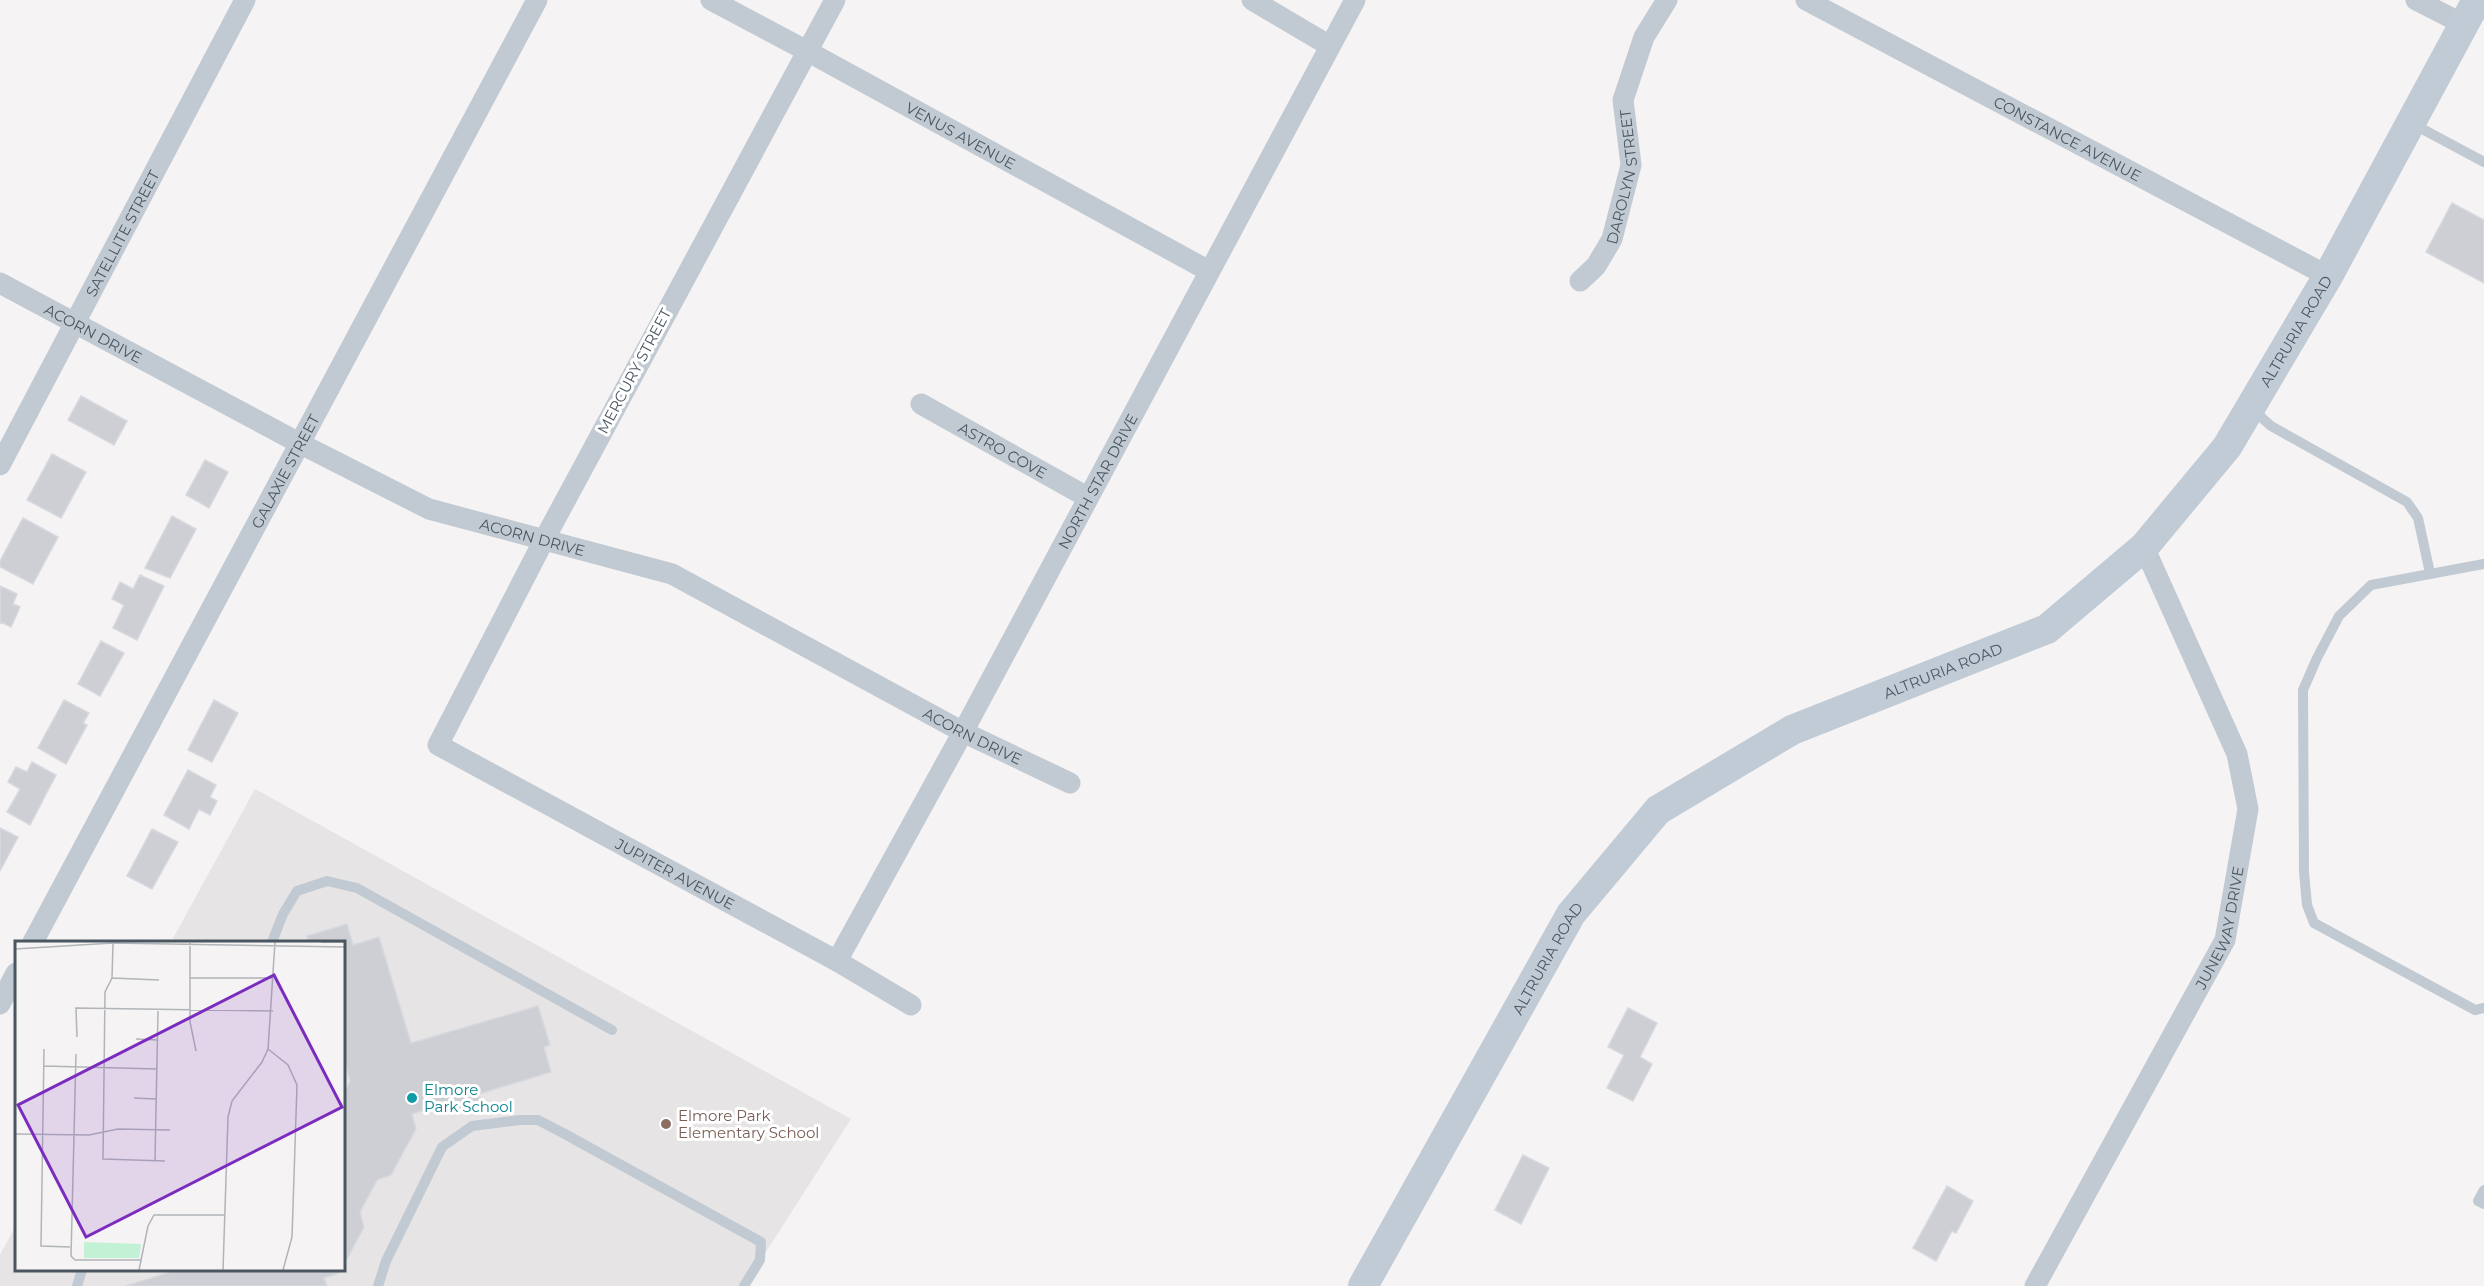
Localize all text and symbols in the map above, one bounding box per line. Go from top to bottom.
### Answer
street label: CONSTANCE AVENUE [1991,92,2145,185]
street label: VENUS AVENUE [903,97,1019,173]
street label: DAROLYN STREET [1602,108,1641,246]
street label: SATELLITE STREET [81,166,163,300]
street label: ALTRURIA ROAD [2255,272,2336,390]
street label: ACORN DRIVE [41,299,146,367]
street label: MERCURY STREET [593,305,675,437]
street label: GALAXIE STREET [247,410,323,532]
street label: NORTH STAR DRIVE [1053,410,1141,552]
street label: ASTRO COVE [955,418,1051,482]
street label: ACORN DRIVE [478,514,587,560]
street label: ALTRURIA ROAD [1881,638,2005,702]
street label: ACORN DRIVE [920,703,1025,768]
street label: JUPITER AVENUE [612,833,738,913]
street label: JUNEWAY DRIVE [2190,865,2247,993]
street label: ALTRURIA ROAD [1507,898,1587,1018]
inset map [15,941,345,1271]
place label: Elmore Park School [424,1080,513,1116]
marker: Elmore Park School [405,1091,419,1105]
place label: Elmore Park Elementary School [678,1106,819,1142]
marker: Elmore Park Elementary School [659,1117,673,1131]

